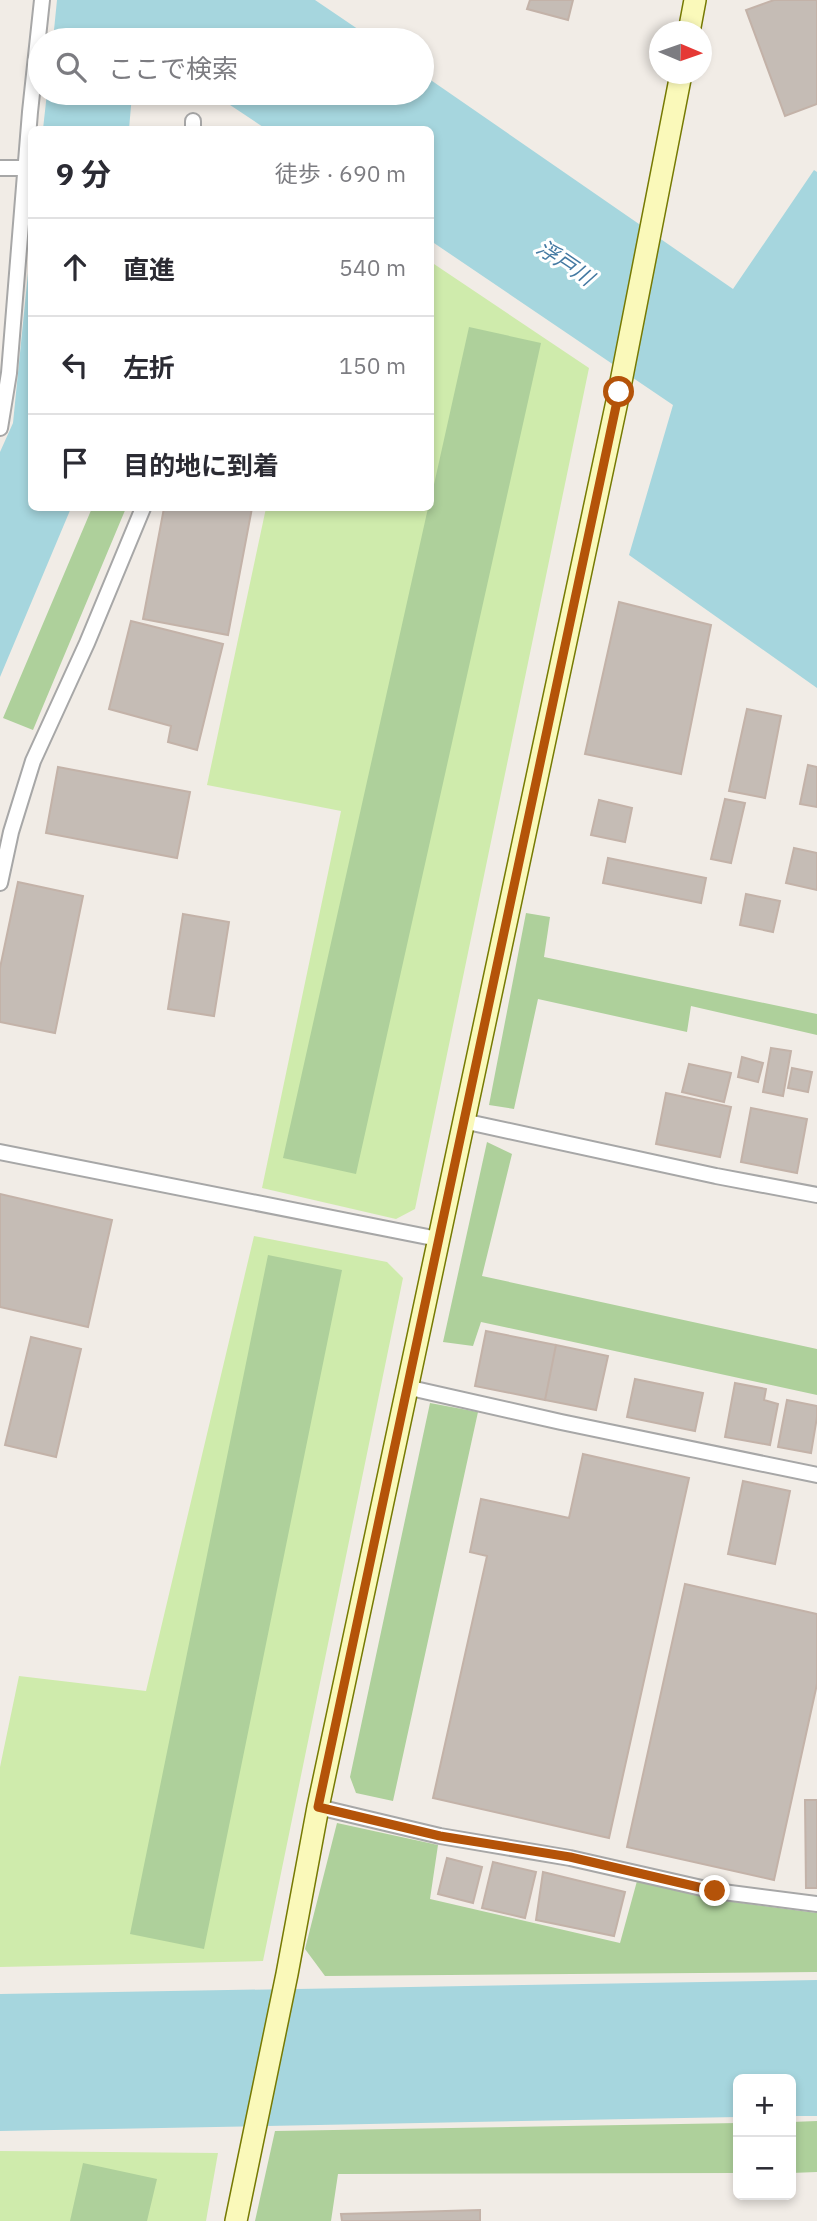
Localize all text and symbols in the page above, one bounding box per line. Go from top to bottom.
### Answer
north arrow [649,21,712,84]
search box [28,28,434,105]
icon: search [52,48,90,86]
text: ここで検索 [108,51,238,85]
text: 9 分 [56,154,111,193]
text: 徒歩 · 690 m [275,158,406,188]
water label: 浮戸川 [532,233,601,293]
icon: ahead [56,248,94,286]
text: 直進 [123,252,175,286]
text: 540 m [339,252,406,282]
icon: left [56,346,94,384]
text: 左折 [123,350,175,384]
text: 150 m [339,350,406,380]
route start [603,376,634,407]
icon: arrive [56,444,94,482]
text: 目的地に到着 [123,448,279,482]
route end [699,1875,730,1906]
map controls [733,2074,796,2200]
button: + [733,2074,796,2137]
button: − [733,2137,796,2200]

